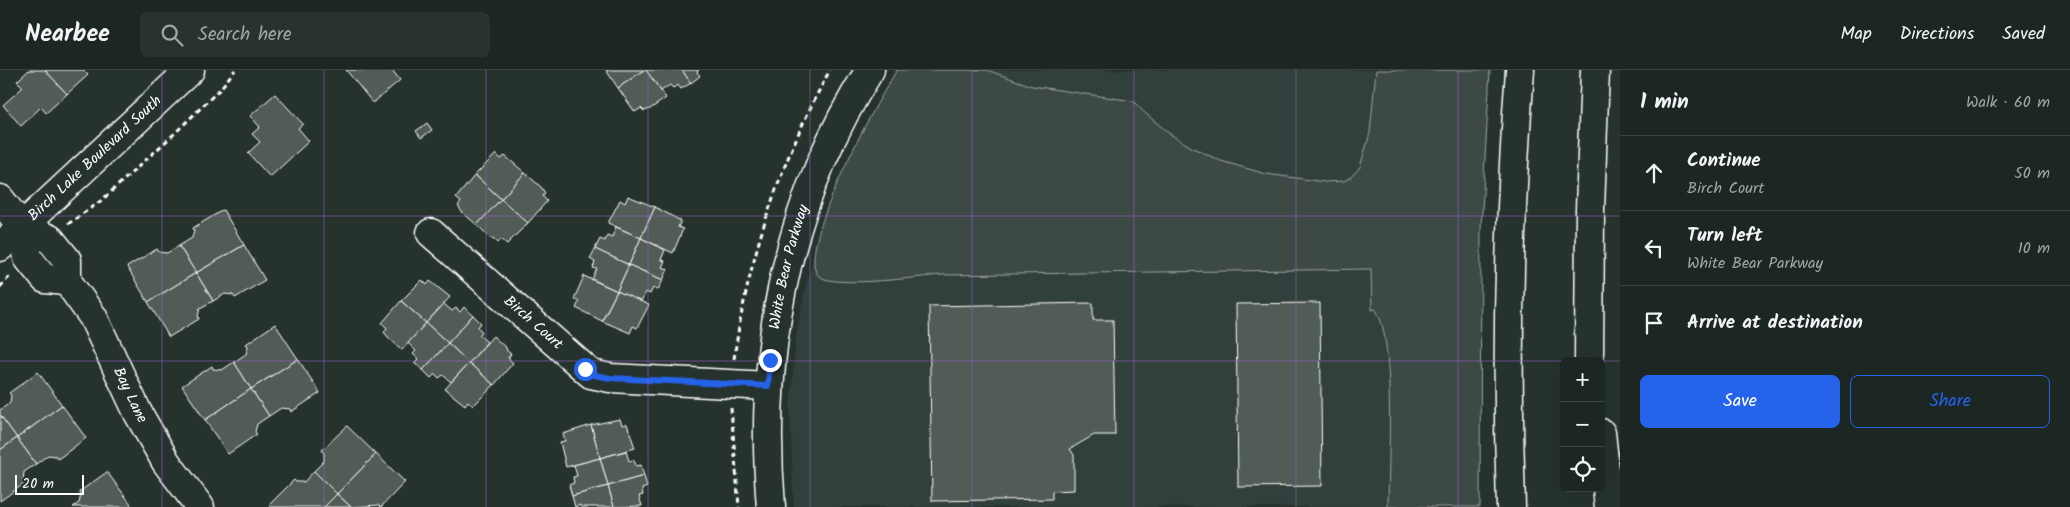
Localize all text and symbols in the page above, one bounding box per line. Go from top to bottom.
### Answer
search box [140,12,490,57]
text: Nearbee [25,15,110,54]
text: Search here [198,20,292,50]
text: Map [1840,20,1872,49]
text: Directions [1900,20,1974,49]
text: Saved [2002,20,2045,49]
icon: search [158,21,186,49]
text: 1 min [1640,86,1689,119]
street label: Birch Lake Boulevard South [23,90,168,227]
text: Walk · 60 m [1966,90,2050,115]
text: Continue [1687,146,1760,176]
icon: ahead [1640,159,1668,187]
text: 50 m [2014,161,2050,186]
text: Birch Court [1687,176,1764,201]
street label: White Bear Parkway [763,200,816,331]
text: Turn left [1687,221,1762,251]
icon: left [1640,234,1668,262]
text: 10 m [2018,236,2050,261]
text: White Bear Parkway [1687,251,1823,276]
street label: Birch Court [498,290,568,356]
text: Arrive at destination [1687,308,1863,338]
icon: arrive [1640,309,1668,337]
route end [759,349,782,372]
map controls [1560,357,1605,492]
button: + [1560,357,1605,402]
route start [574,358,597,381]
street label: Bay Lane [106,363,154,428]
button: Save [1640,375,1840,428]
button: Share [1850,375,2050,428]
button: − [1560,402,1605,447]
button: locate [1560,447,1605,492]
scale bar [15,472,84,495]
text: 20 m [22,473,54,495]

